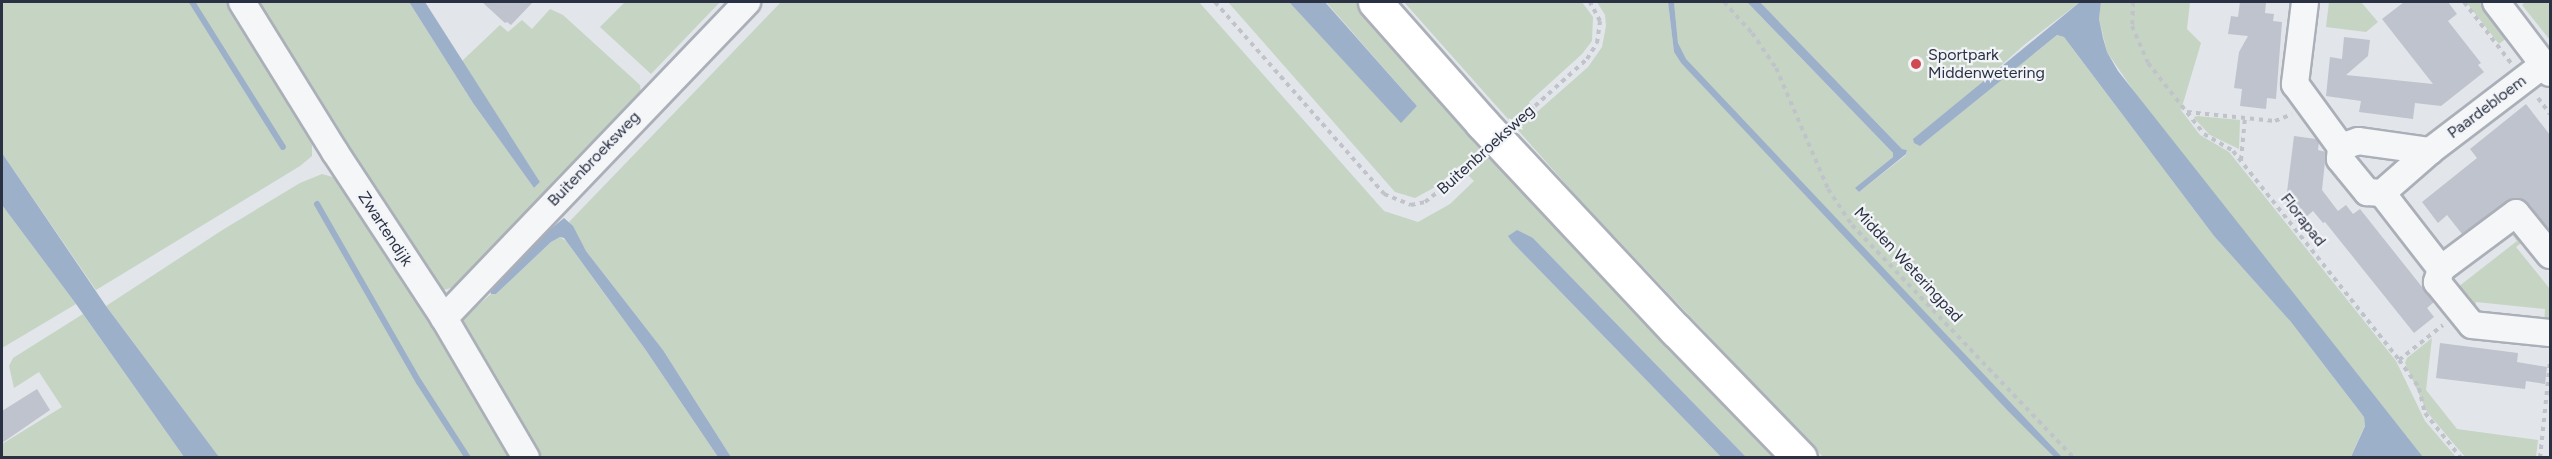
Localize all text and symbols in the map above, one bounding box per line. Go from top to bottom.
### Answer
place label: Sportpark Middenwetering [1928,45,2045,83]
marker: Sportpark Middenwetering [1909,57,1923,71]
street label: Paardebloem [2444,71,2530,143]
street label: Buitenbroeksweg [1433,101,1539,199]
street label: Buitenbroeksweg [544,108,644,210]
street label: Zwartendijk [354,188,416,270]
street label: Florapad [2276,190,2330,250]
street label: Midden Weteringpad [1850,204,1966,326]

